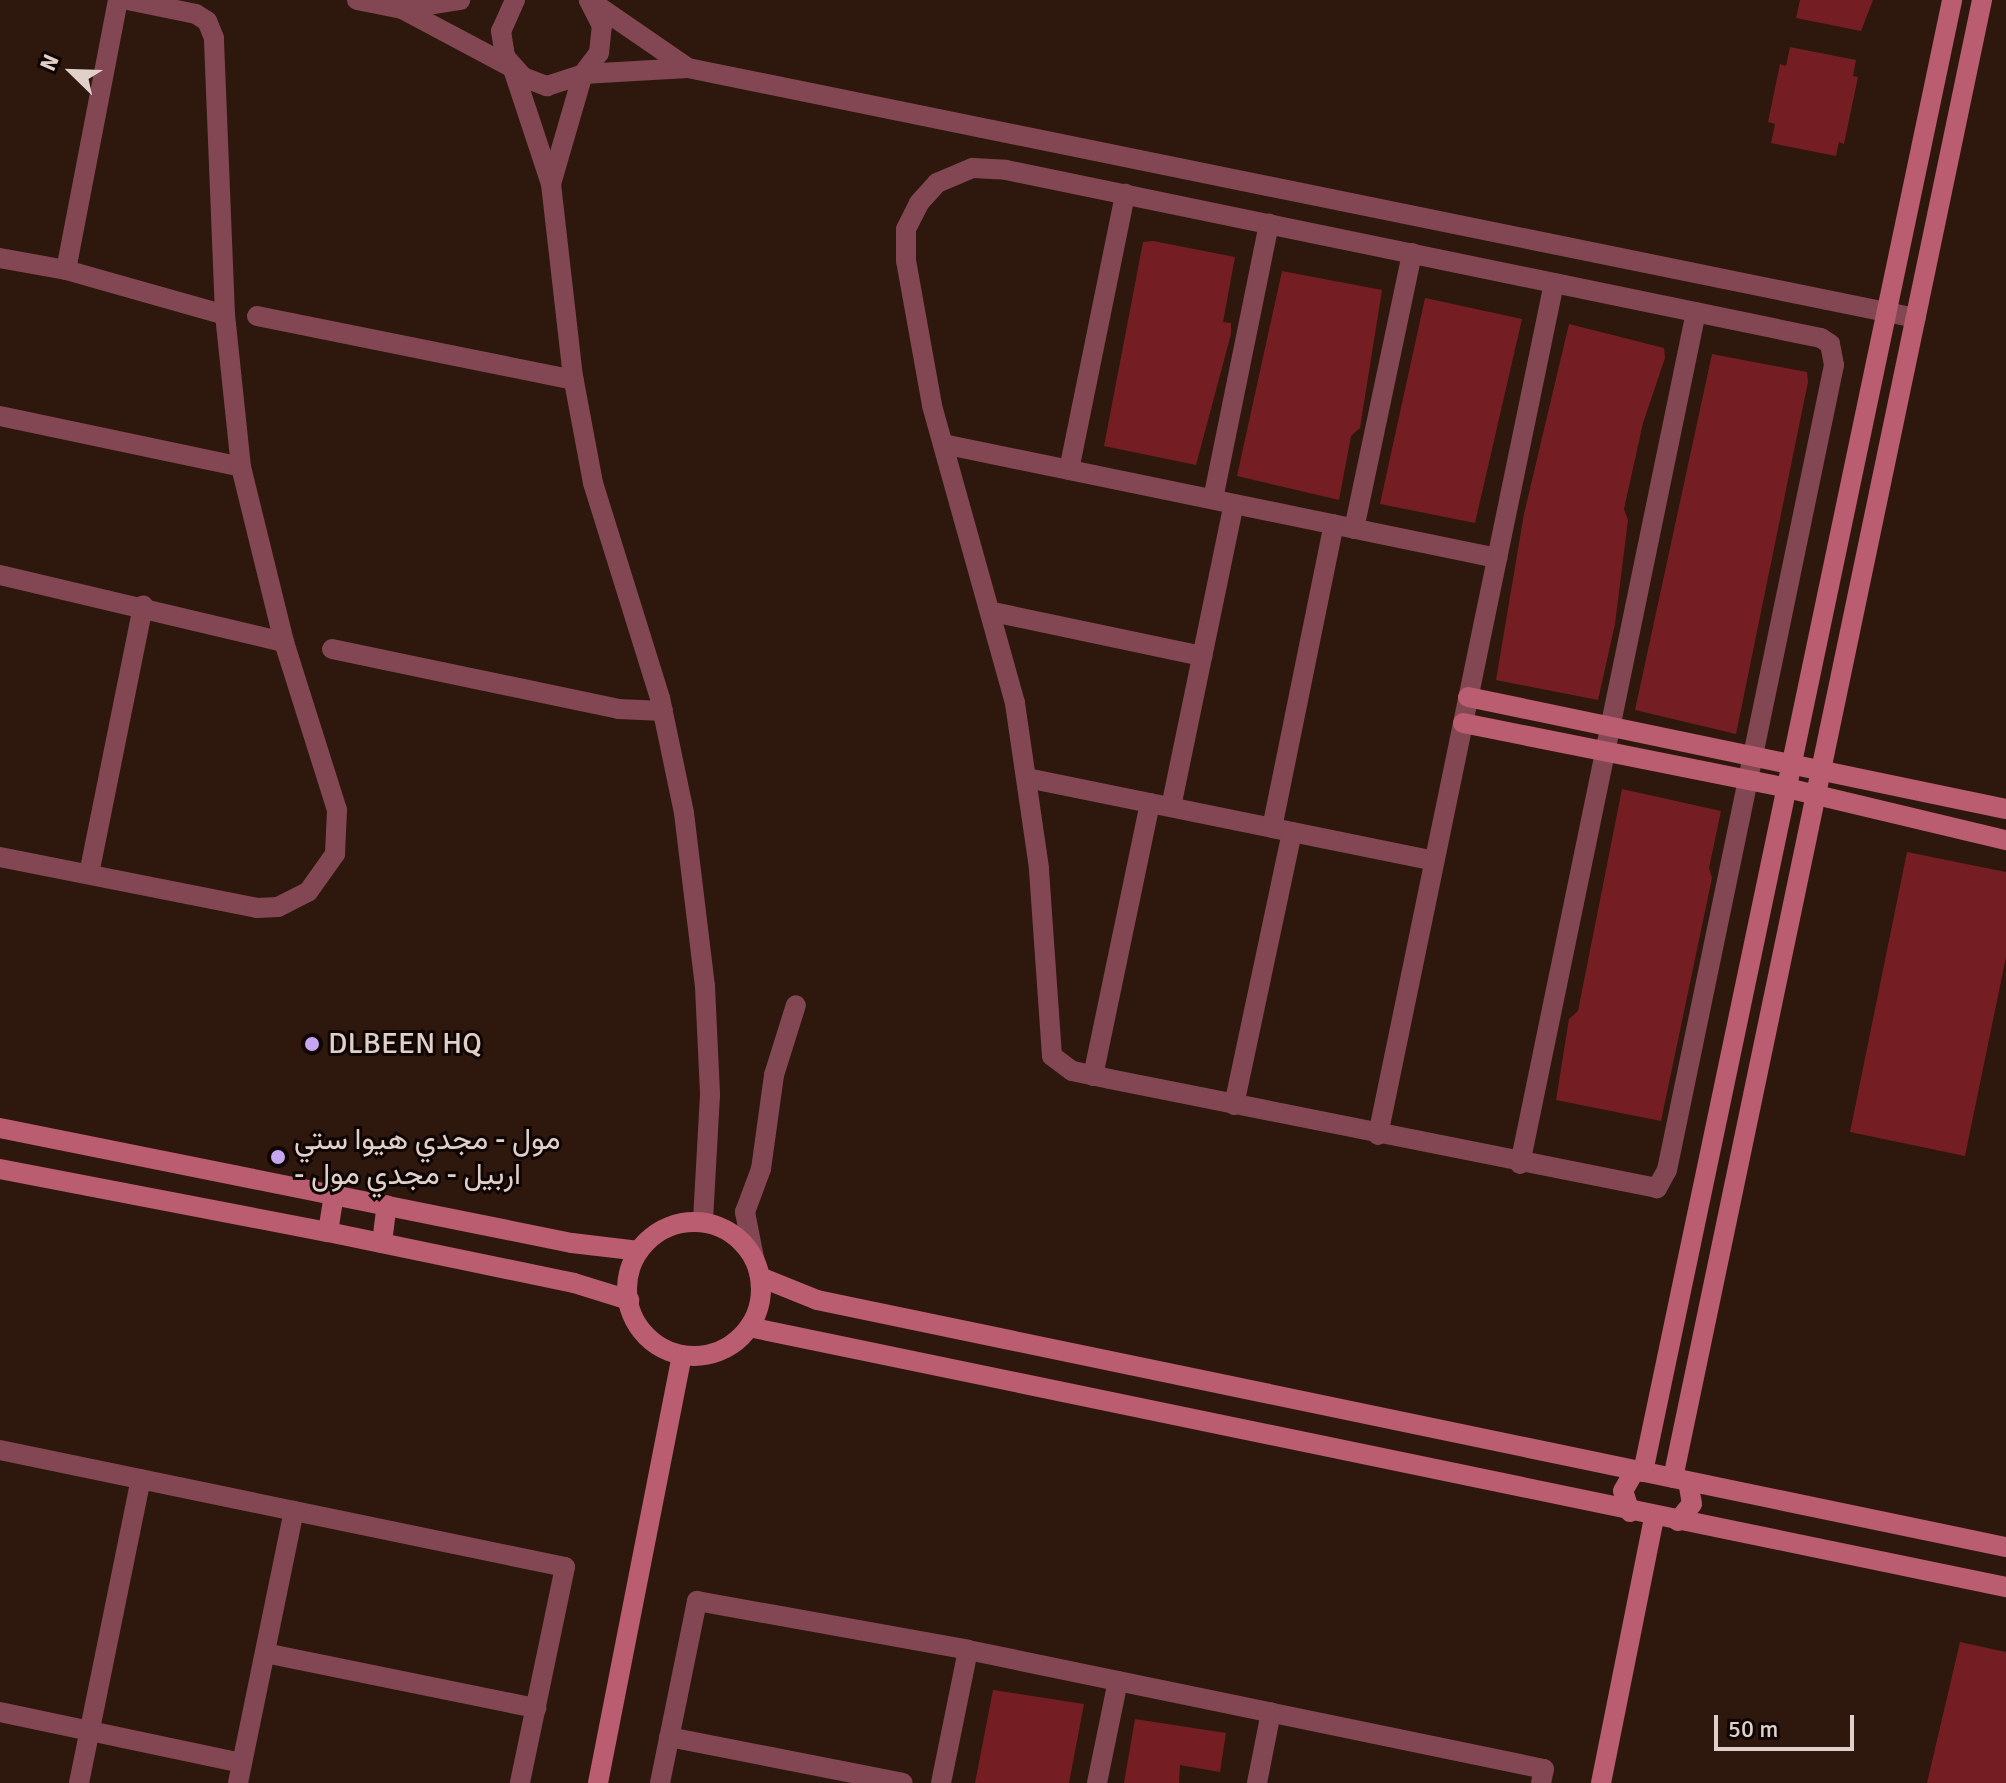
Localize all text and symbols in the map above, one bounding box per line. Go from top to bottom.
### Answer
north arrow [32,32,112,112]
text: N [34,50,65,75]
place label: DLBEEN HQ [328,1026,482,1062]
marker: DLBEEN HQ [303,1035,321,1053]
place label: مول - مجدي هيوا ستي - اربيل - مجدي مول [294,1122,561,1192]
marker: مول - مجدي هيوا ستي - اربيل - مجدي مول [269,1148,287,1166]
scale bar [1718,1699,1858,1749]
text: 50 m [1728,1714,1778,1744]

